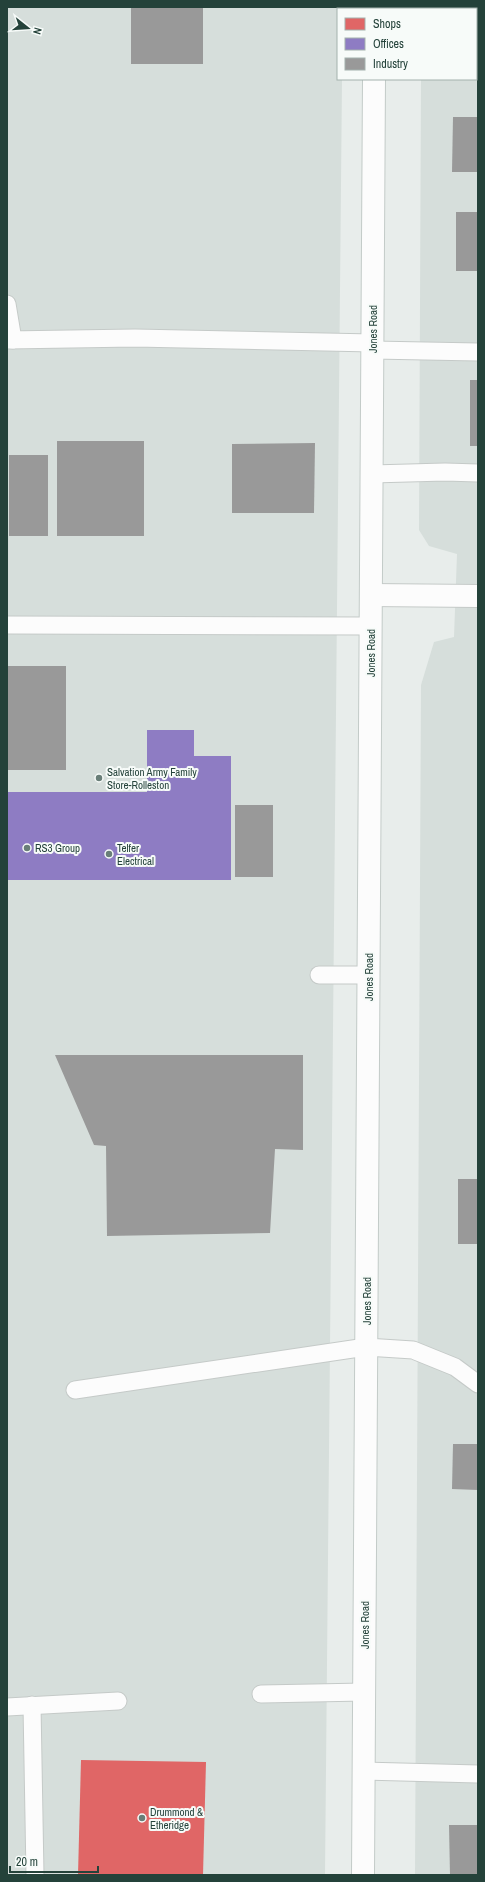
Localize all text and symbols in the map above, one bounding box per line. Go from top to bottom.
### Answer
north arrow [8,8,48,48]
legend [337,8,477,80]
text: Shops [373,16,401,32]
text: N [30,26,45,36]
text: Offices [373,36,404,52]
text: Industry [373,56,408,72]
street label: Jones Road [366,305,380,353]
street label: Jones Road [364,629,378,677]
place label: Salvation Army Family Store-Rolleston [107,765,197,792]
marker: Salvation Army Family Store-Rolleston [94,773,104,783]
place label: RS3 Group [35,841,80,855]
place label: Telfer Electrical [117,841,154,868]
marker: RS3 Group [22,843,32,853]
marker: Telfer Electrical [104,849,114,859]
street label: Jones Road [362,953,376,1001]
street label: Jones Road [360,1277,374,1325]
street label: Jones Road [358,1601,372,1649]
place label: Drummond & Etheridge [150,1805,203,1832]
marker: Drummond & Etheridge [137,1813,147,1823]
scale bar [10,1848,98,1874]
text: 20 m [16,1854,38,1870]

